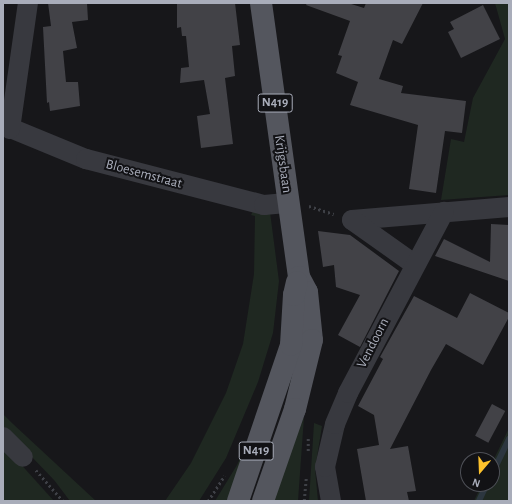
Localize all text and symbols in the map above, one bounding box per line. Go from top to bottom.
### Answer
road number: N419 [257,92,293,114]
street label: Krijgsbaan [271,134,295,194]
street label: Bloesemstraat [104,156,184,192]
street label: Vendoorn [353,315,393,371]
road number: N419 [238,440,274,462]
north arrow [460,452,500,492]
text: N [471,476,482,489]

